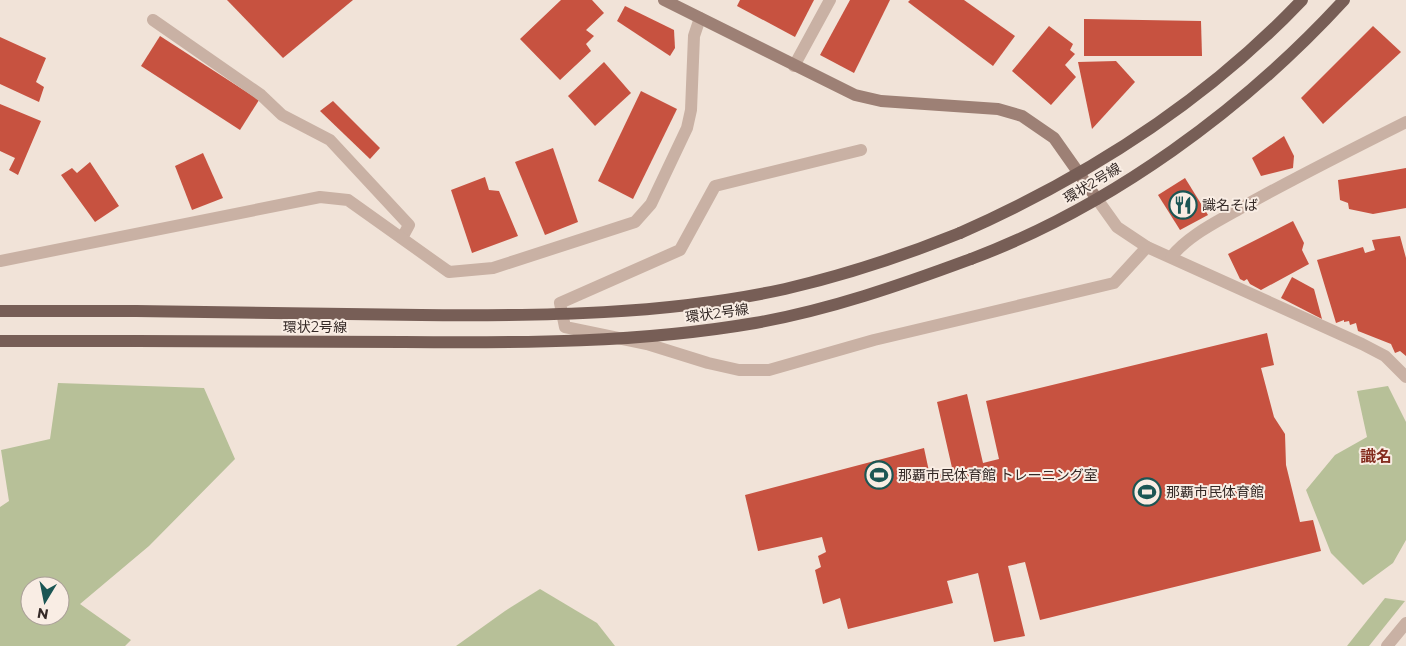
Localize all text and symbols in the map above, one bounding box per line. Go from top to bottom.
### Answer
street label: 環状2号線 [1060,159,1124,207]
restaurant icon: 識名そば [1168,190,1198,220]
place label: 識名そば [1202,196,1258,214]
street label: 環状2号線 [684,300,750,326]
street label: 環状2号線 [283,318,347,336]
district label: 識名 [1360,447,1392,466]
sports icon: 那覇市民体育館 トレーニング室 [864,460,894,490]
place label: 那覇市民体育館 トレーニング室 [898,466,1098,484]
sports icon: 那覇市民体育館 [1132,477,1162,507]
place label: 那覇市民体育館 [1166,483,1264,501]
north arrow [20,576,70,626]
text: N [36,604,50,624]

